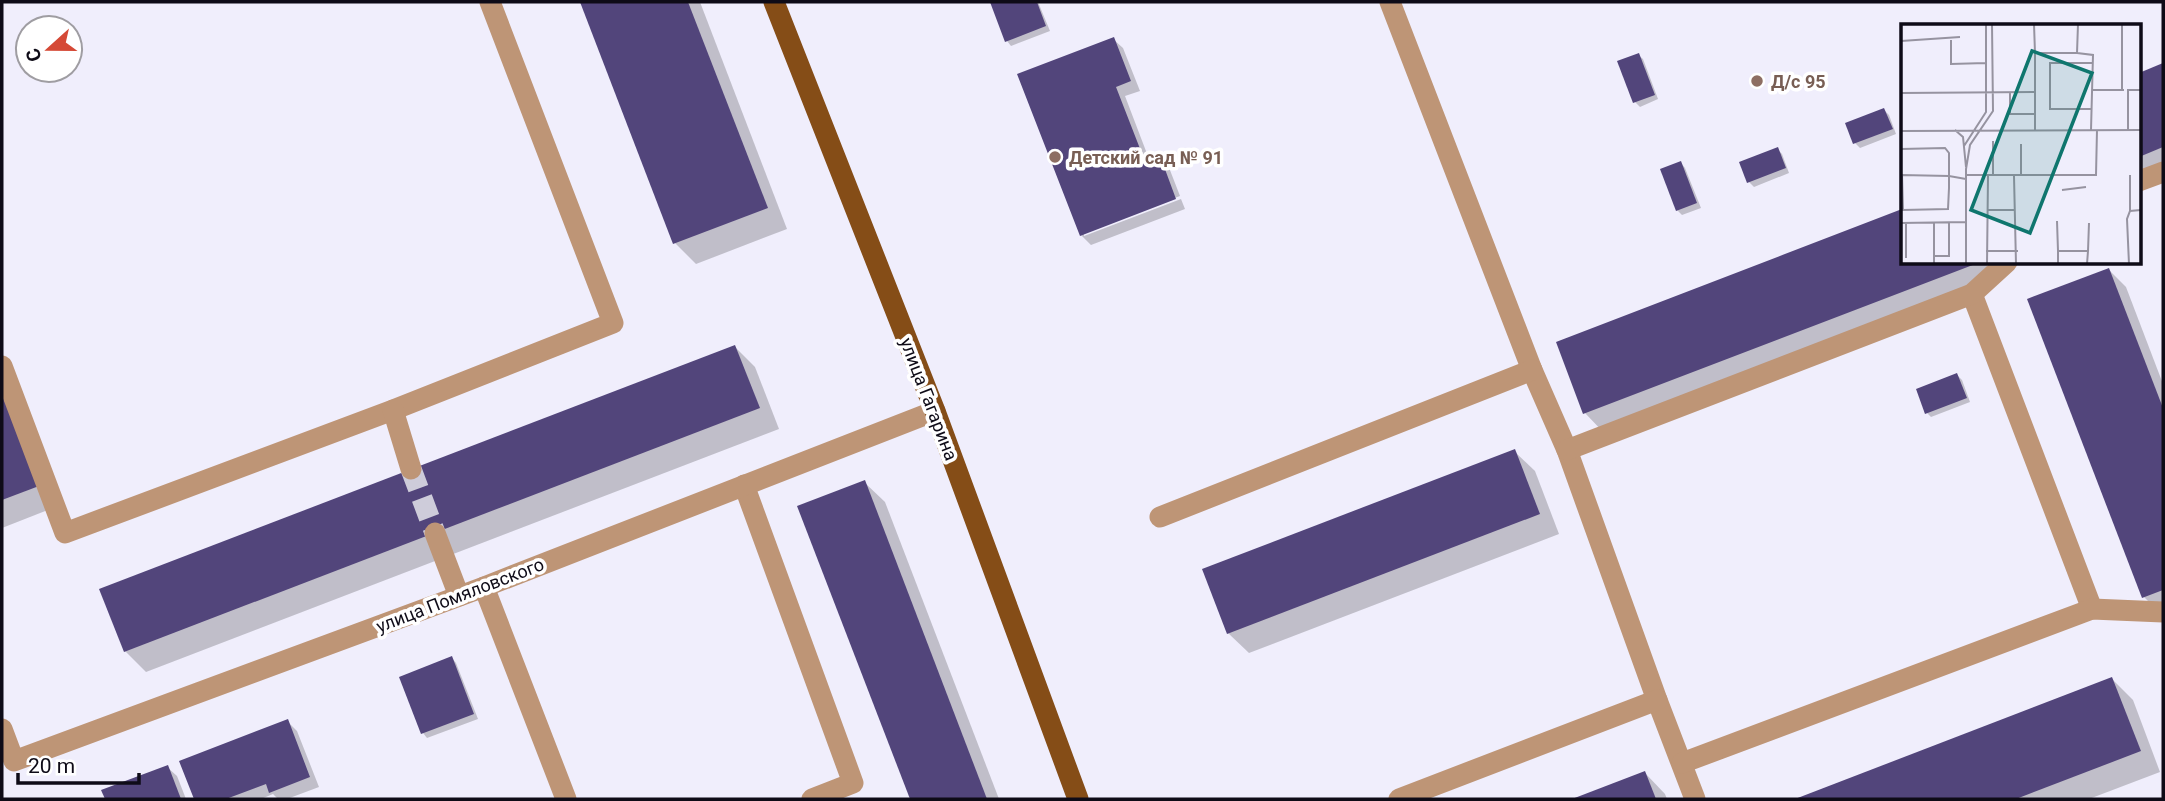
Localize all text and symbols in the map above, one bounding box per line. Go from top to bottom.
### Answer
north arrow [14,14,84,84]
inset map [1901,24,2140,264]
text: С [21,45,47,65]
place label: Д/с 95 [1771,71,1826,92]
marker: Д/с 95 [1749,73,1765,89]
place label: Детский сад № 91 [1069,147,1223,168]
marker: Детский сад № 91 [1047,149,1063,165]
street label: улица Гагарина [896,335,962,463]
street label: улица Помяловского [373,553,547,637]
scale bar [18,742,138,786]
text: 20 m [28,754,75,778]

